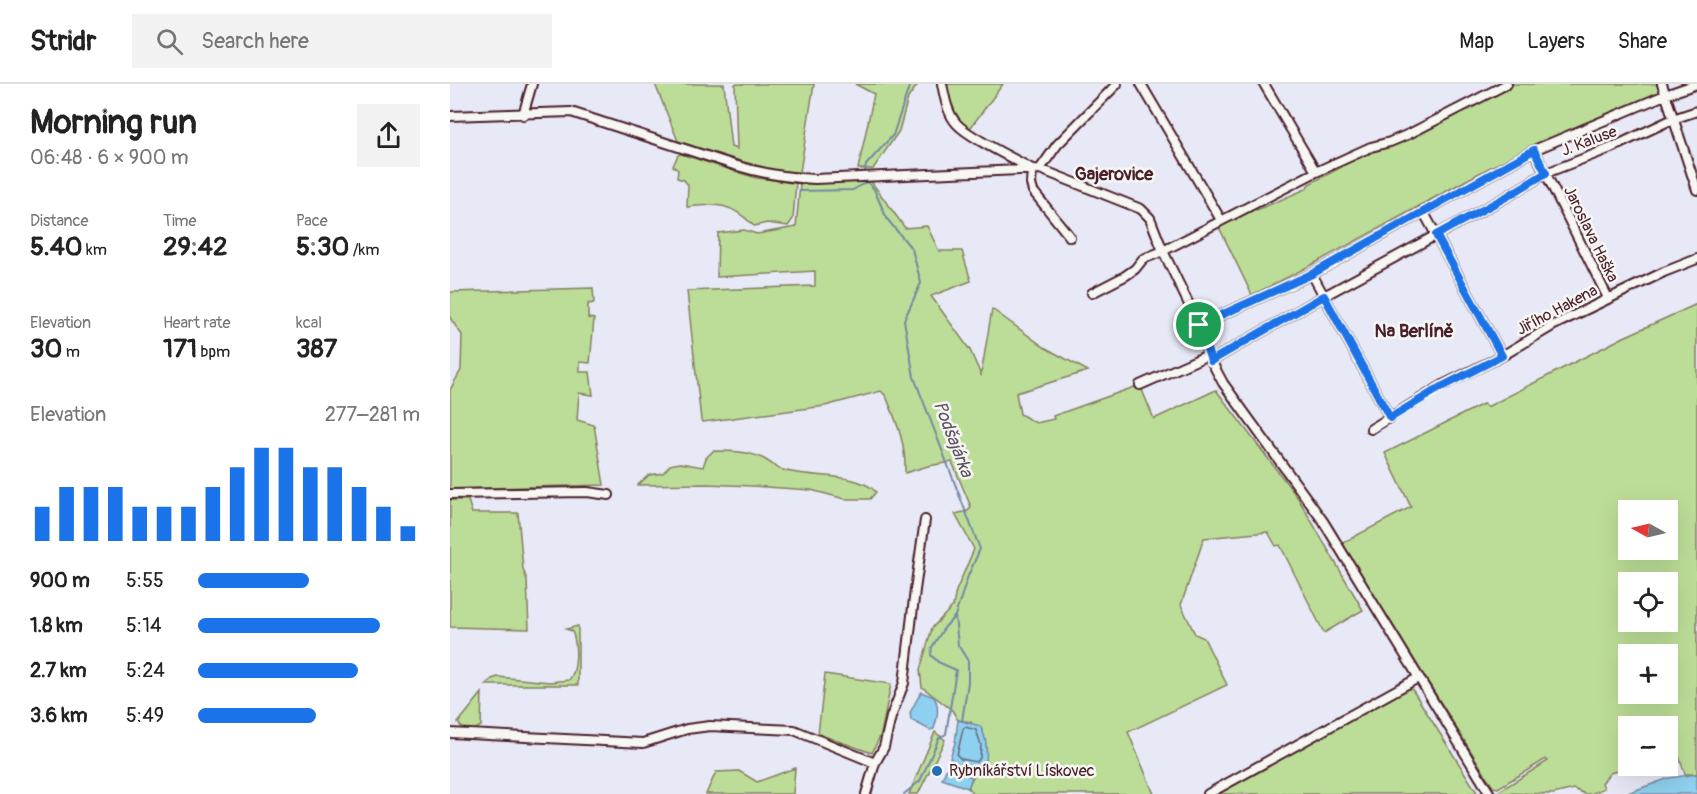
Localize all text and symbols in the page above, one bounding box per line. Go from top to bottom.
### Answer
search box [132,14,552,68]
text: Stridr [30,24,96,59]
icon: search [153,25,186,58]
text: Search here [201,27,309,55]
text: Map [1459,28,1494,55]
text: Layers [1527,28,1585,55]
text: Share [1618,28,1667,55]
text: Morning run [30,102,197,143]
button: share [357,104,420,167]
street label: J. Kaluse [1558,121,1620,161]
text: 06:48 · 6 × 900 m [30,145,189,170]
district label: Gajerovice [1075,163,1154,186]
street label: Jaroslava Haška [1559,183,1623,285]
text: Distance [30,211,89,231]
text: Time [163,211,196,231]
text: Pace [296,211,328,231]
text: 5.40 [30,231,83,263]
text: 29:42 [163,231,227,263]
text: 5:30 [296,231,349,263]
text: km [83,240,107,260]
text: /km [349,240,379,260]
street label: Jiřího Hakena [1513,280,1601,340]
pin [1173,299,1224,350]
icon: arrive [1182,308,1215,341]
text: Elevation [30,313,91,333]
text: Heart rate [163,313,230,333]
text: kcal [296,313,322,333]
district label: Na Berlíně [1374,320,1454,343]
text: 30 [30,333,62,365]
text: 171 [163,333,197,365]
text: 387 [296,333,337,365]
text: m [62,342,80,362]
text: bpm [197,342,230,362]
water label: Podšajárka [928,398,979,482]
text: Elevation [30,402,106,427]
text: 277–281 m [325,402,420,427]
north arrow [1618,500,1678,560]
map controls [1618,500,1678,776]
text: 900 m [30,568,90,593]
text: 5:55 [126,568,164,593]
button: locate [1618,572,1678,632]
text: 1.8 km [30,613,83,638]
text: 5:14 [126,613,162,638]
button: + [1618,644,1678,704]
text: 2.7 km [30,658,87,683]
text: 5:24 [126,658,165,683]
text: 3.6 km [30,703,88,728]
text: 5:49 [126,703,164,728]
button: − [1618,716,1678,776]
place label: Rybníkářství Lískovec [949,761,1095,781]
marker: Rybníkářství Lískovec [930,764,944,778]

